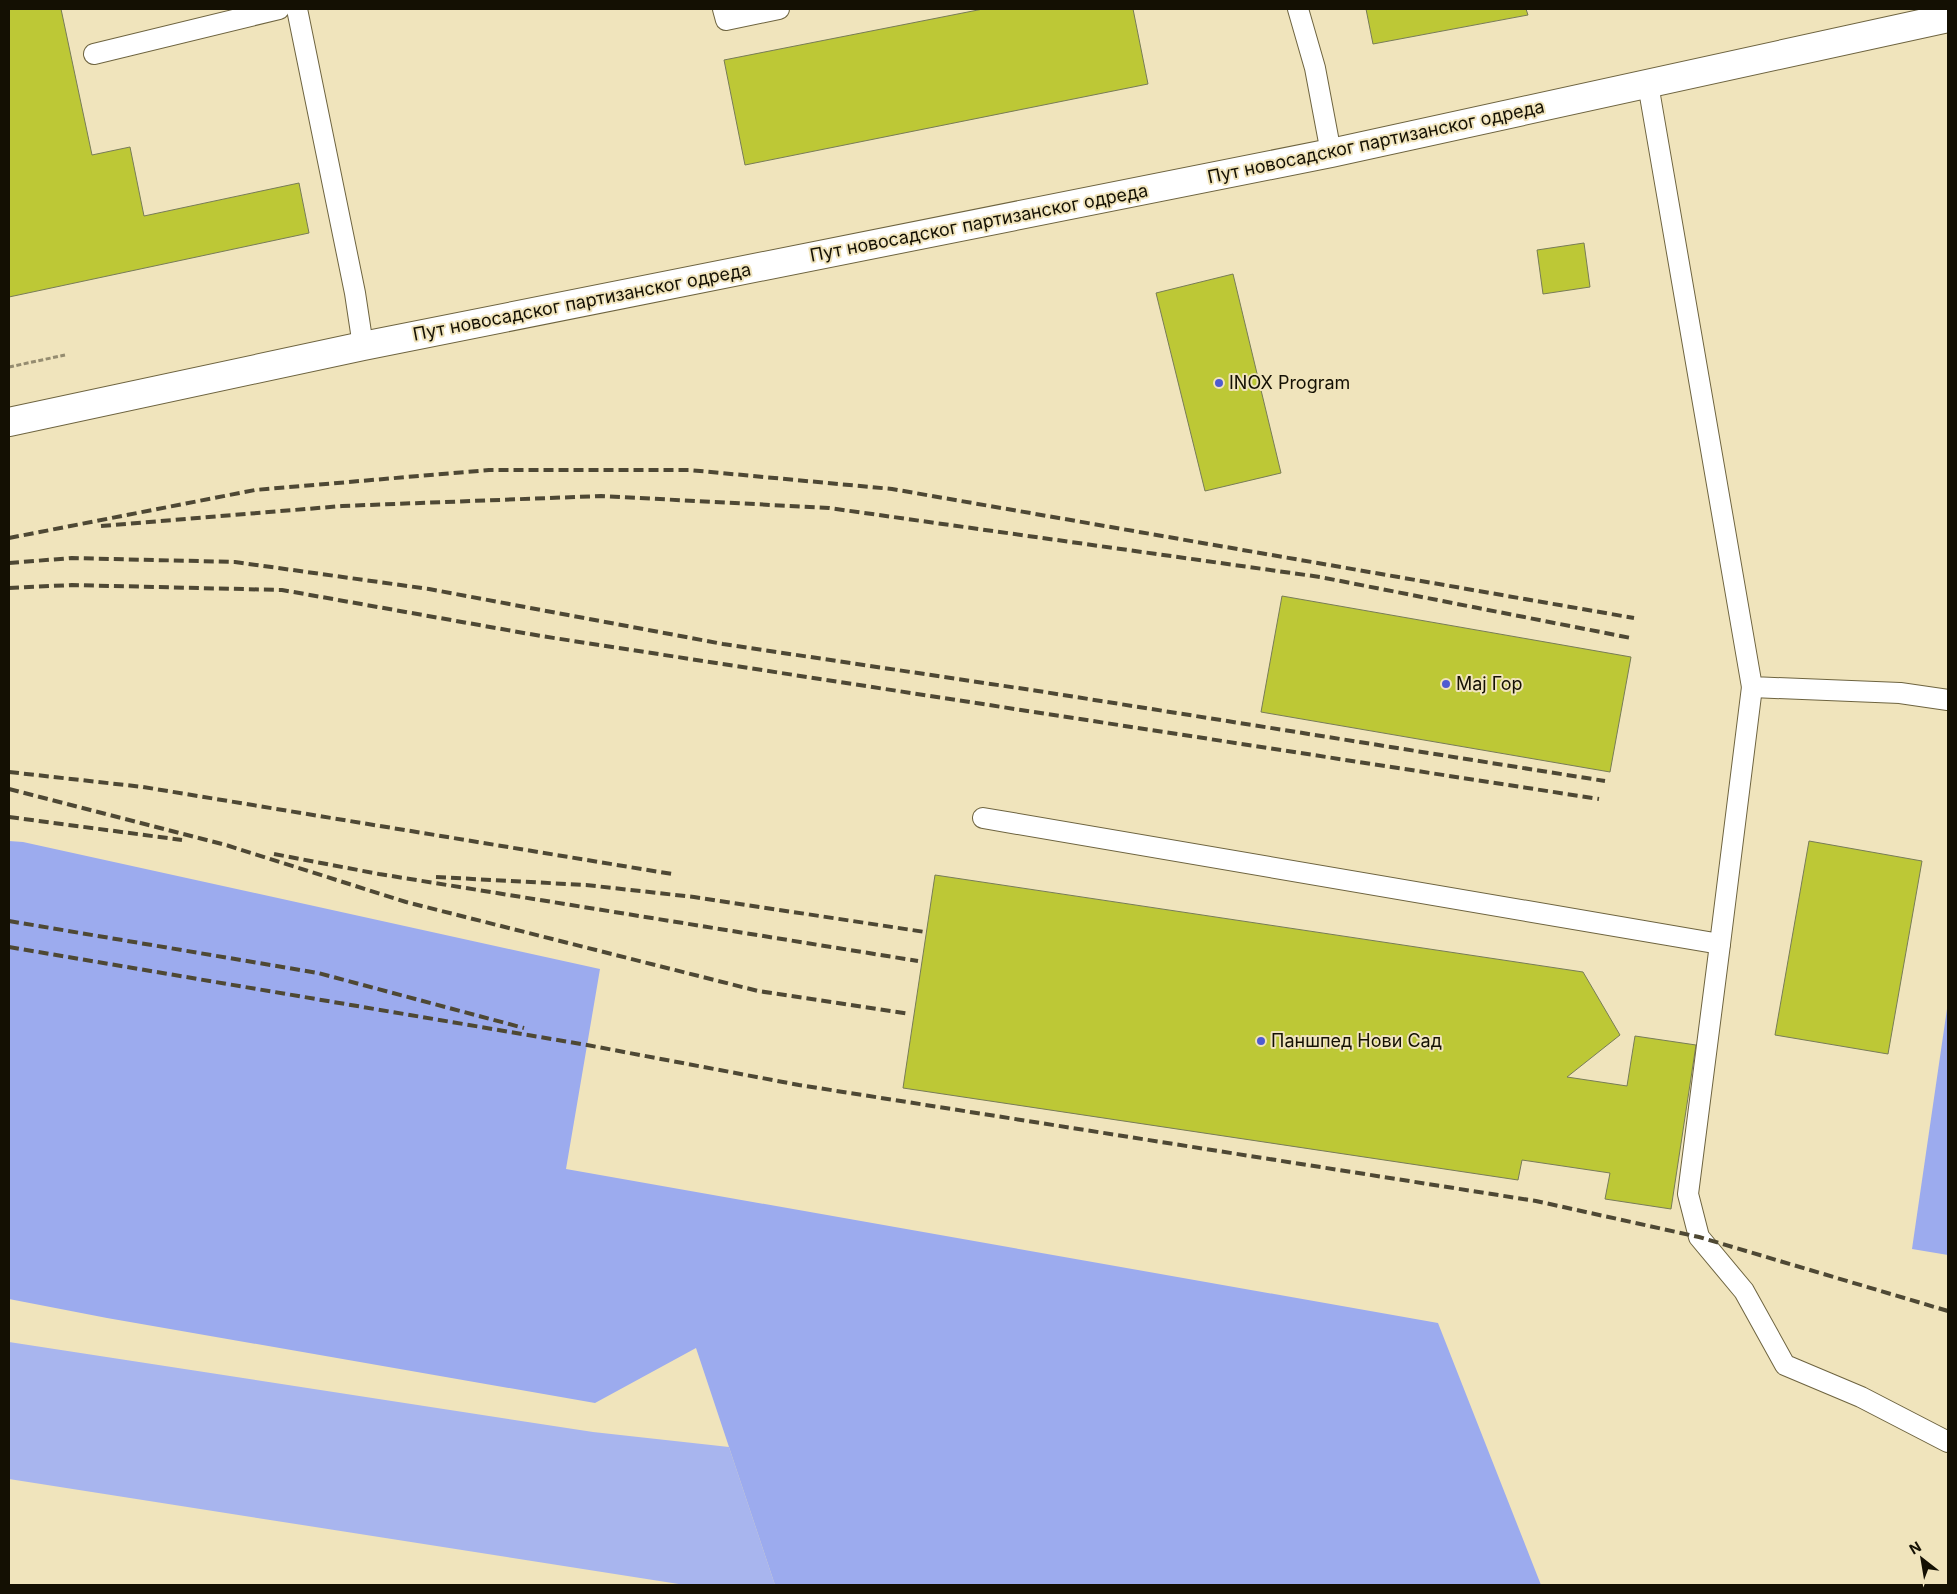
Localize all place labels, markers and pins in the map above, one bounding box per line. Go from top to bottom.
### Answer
place label: INOX Program [1229,372,1350,393]
marker: INOX Program [1213,377,1225,389]
place label: Мај Гор [1456,673,1523,694]
marker: Мај Гор [1440,678,1452,690]
place label: Паншпед Нови Сад [1271,1030,1442,1051]
marker: Паншпед Нови Сад [1255,1035,1267,1047]

